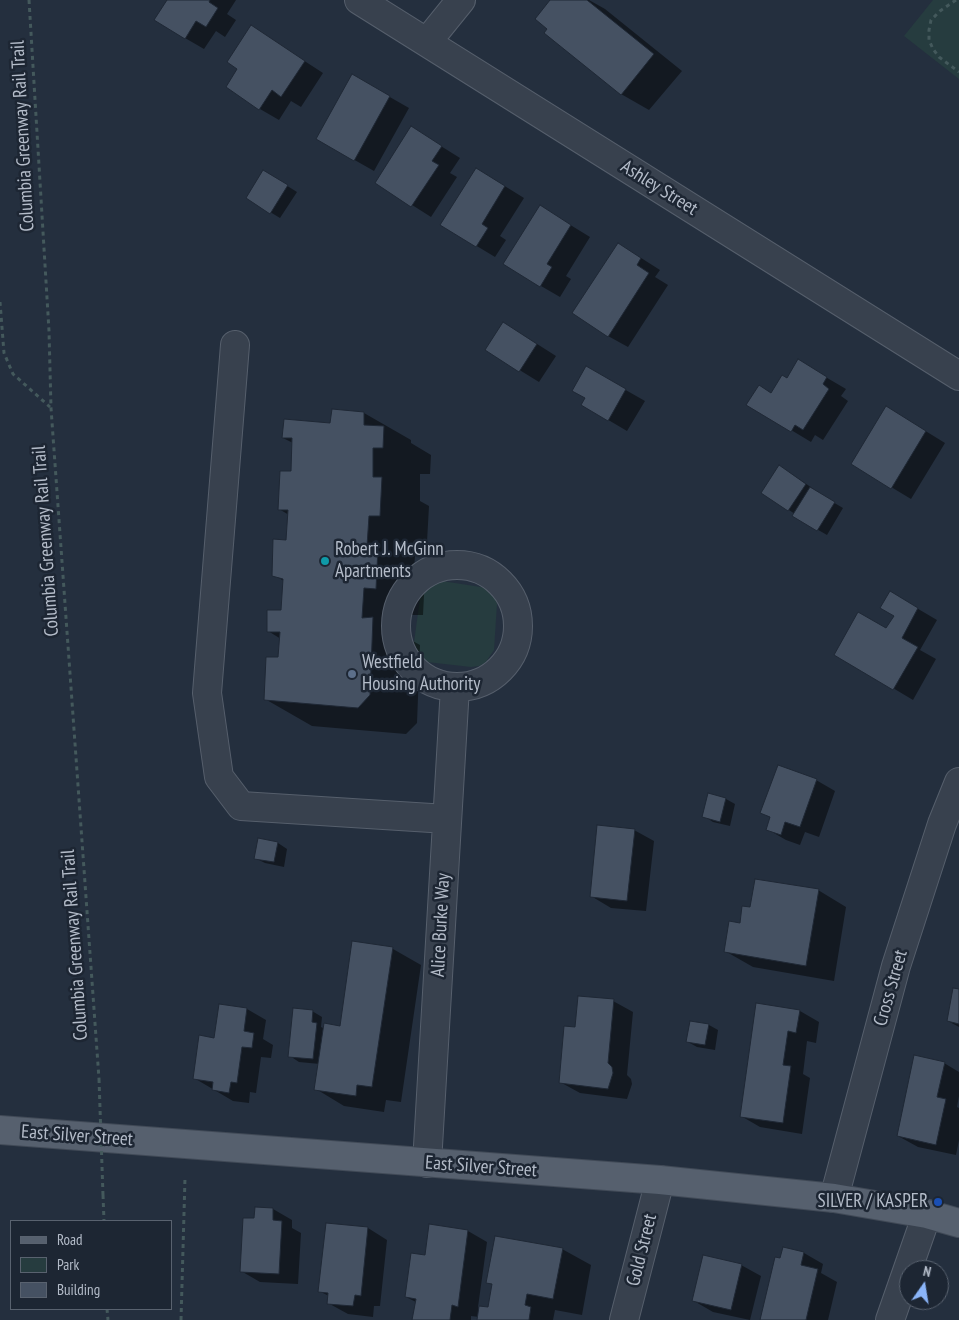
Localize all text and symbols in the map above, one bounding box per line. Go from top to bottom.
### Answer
street label: Columbia Greenway Rail Trail [7,40,39,232]
street label: Ashley Street [616,155,702,221]
street label: Columbia Greenway Rail Trail [28,445,64,637]
place label: Robert J. McGinn Apartments [335,539,444,583]
marker: Robert J. McGinn Apartments [319,555,331,567]
place label: Westfield Housing Authority [362,652,480,696]
marker: Westfield Housing Authority [346,668,358,680]
street label: Columbia Greenway Rail Trail [57,849,93,1041]
street label: Alice Burke Way [427,872,455,978]
street label: Cross Street [869,947,913,1029]
street label: East Silver Street [20,1121,134,1151]
street label: East Silver Street [424,1152,538,1182]
place label: SILVER / KASPER [818,1191,928,1213]
marker: SILVER / KASPER [932,1196,944,1208]
street label: Gold Street [622,1212,662,1288]
legend [10,1220,172,1310]
text: Road [57,1230,83,1249]
text: Park [57,1255,79,1274]
north arrow [899,1260,949,1310]
text: N [921,1262,933,1281]
text: Building [57,1280,100,1299]

